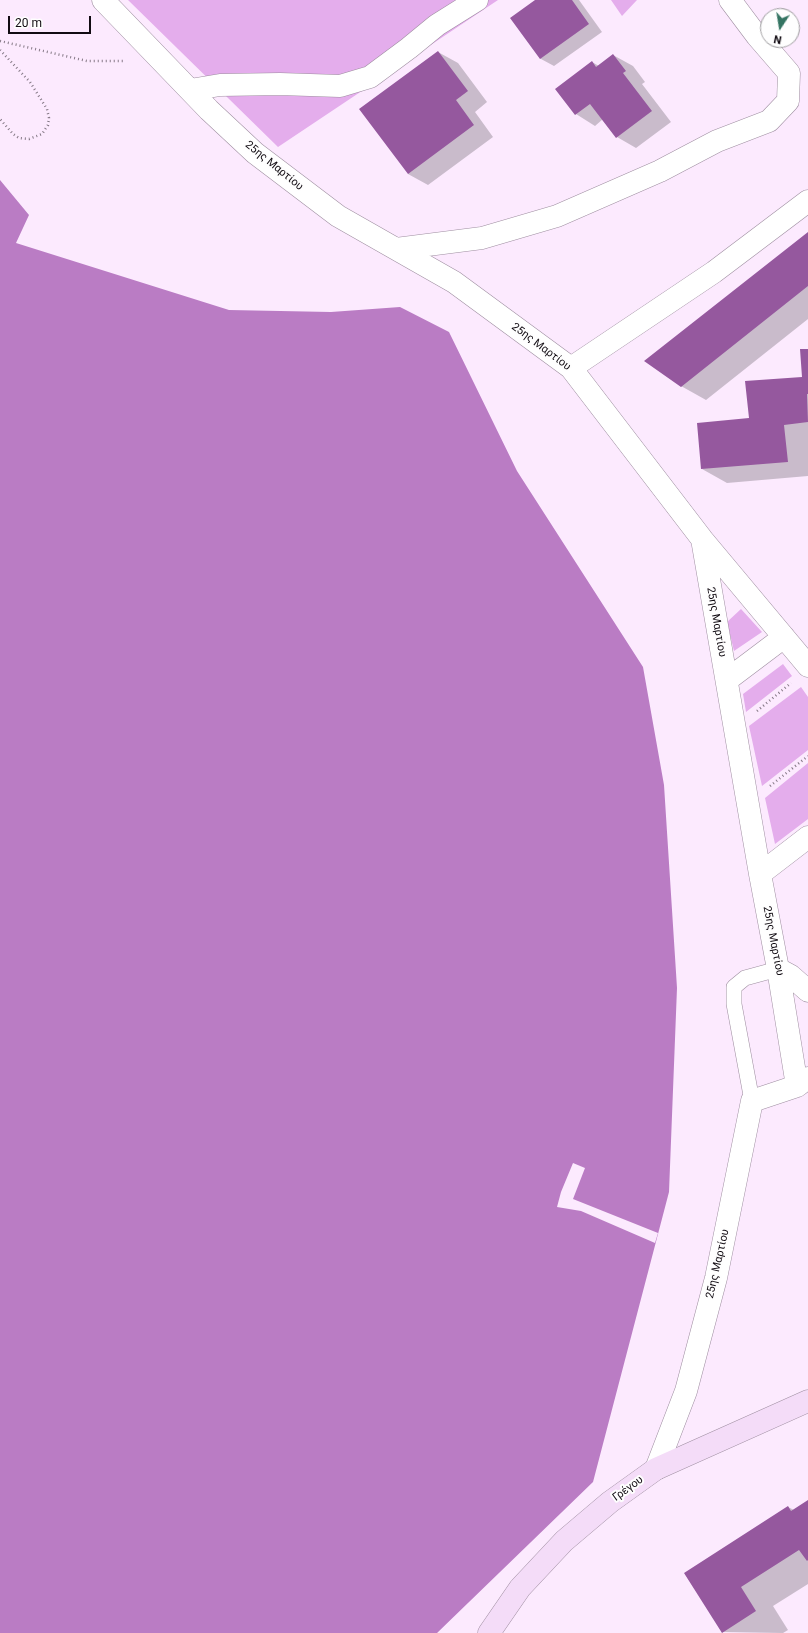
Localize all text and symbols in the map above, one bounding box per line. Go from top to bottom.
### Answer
scale bar [10,8,93,34]
north arrow [760,8,800,48]
text: 20 m [15,16,42,30]
text: N [772,32,783,46]
street label: 25ης Μαρτίου [242,139,306,193]
street label: 25ης Μαρτίου [509,320,573,374]
street label: 25ης Μαρτίου [703,586,729,658]
street label: 25ης Μαρτίου [760,905,786,977]
street label: 25ης Μαρτίου [704,1228,732,1300]
street label: Γρέγου [610,1474,646,1504]

